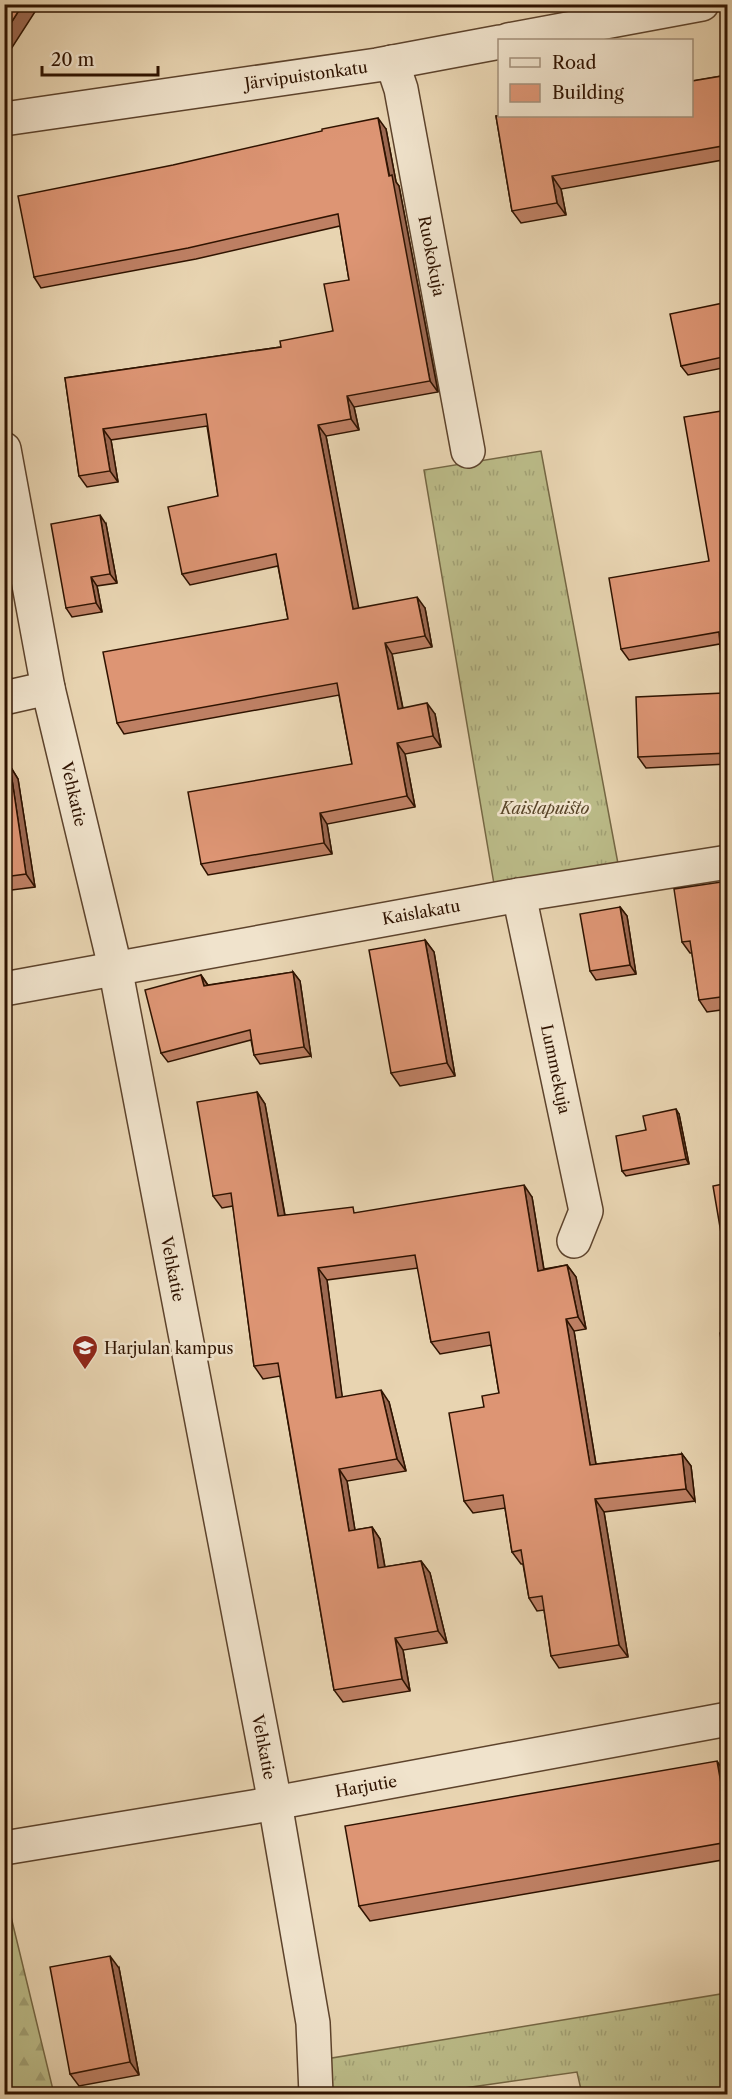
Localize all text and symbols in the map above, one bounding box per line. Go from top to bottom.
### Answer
scale bar [42,39,158,77]
legend [498,39,693,117]
text: 20 m [51,49,95,71]
text: Road [552,52,597,74]
street label: Järvipuistonkatu [240,56,369,94]
text: Building [552,82,624,104]
street label: Ruokokuja [414,214,450,299]
street label: Vehkatie [57,759,91,828]
park label: Kaislapuisto [499,798,590,818]
street label: Kaislakatu [380,895,462,929]
street label: Lummekuja [537,1022,575,1116]
street label: Vehkatie [157,1234,189,1303]
school or university icon: Harjulan kampus [70,1333,100,1371]
place label: Harjulan kampus [104,1338,234,1358]
street label: Vehkatie [248,1712,280,1781]
street label: Harjutie [333,1771,399,1801]

